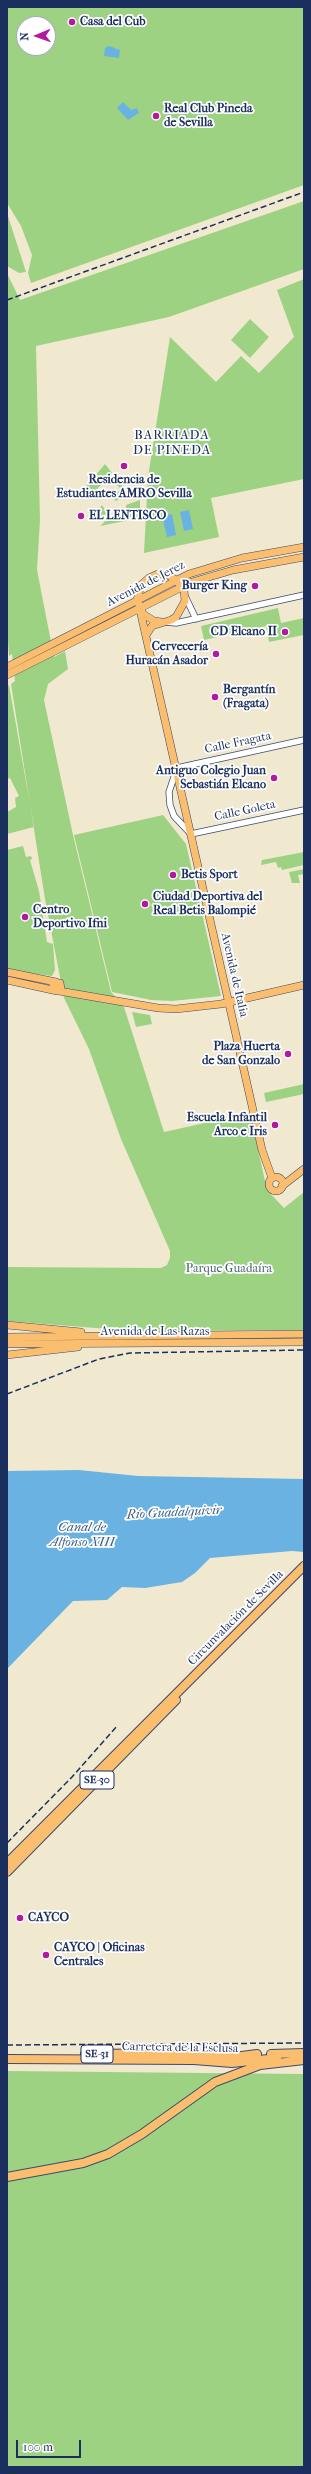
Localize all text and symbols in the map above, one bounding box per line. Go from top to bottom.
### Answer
place label: Casa del Cub [80,15,146,29]
north arrow [16,16,56,56]
marker: Casa del Cub [67,17,77,27]
text: N [18,32,31,41]
place label: Real Club Pineda de Sevilla [164,102,253,130]
marker: Real Club Pineda de Sevilla [151,111,161,121]
district label: BARRIADA DE PINEDA [133,428,211,459]
marker: Residencia de Estudiantes AMRO Sevilla [119,461,129,471]
place label: Residencia de Estudiantes AMRO Sevilla [56,473,192,501]
place label: EL LENTISCO [89,509,166,523]
marker: EL LENTISCO [76,511,86,521]
street label: Avenida de Jerez [104,558,188,610]
place label: Burger King [182,579,247,593]
marker: Burger King [250,581,260,591]
place label: CD Elcano II [211,625,277,639]
marker: CD Elcano II [280,627,290,637]
place label: Cervecería Huracán Asador [125,640,208,668]
marker: Cervecería Huracán Asador [211,649,221,659]
place label: Bergantín (Fragata) [223,683,275,711]
marker: Bergantín (Fragata) [210,692,220,702]
street label: Calle Fragata [203,729,273,757]
place label: Antiguo Colegio Juan Sebastián Elcano [156,764,266,792]
marker: Antiguo Colegio Juan Sebastián Elcano [269,773,279,783]
street label: Calle Goleta [213,797,277,825]
place label: Betis Sport [181,868,238,882]
marker: Betis Sport [168,870,178,880]
place label: Ciudad Deportiva del Real Betis Balompié [153,890,263,918]
marker: Ciudad Deportiva del Real Betis Balompié [140,899,150,909]
place label: Centro Deportivo Ifni [33,903,107,931]
marker: Centro Deportivo Ifni [20,912,30,922]
street label: Avenida de Italia [217,931,251,1019]
place label: Plaza Huerta de San Gonzalo [202,1040,280,1068]
marker: Plaza Huerta de San Gonzalo [283,1049,293,1059]
place label: Escuela Infantil Arco e Iris [187,1111,267,1139]
marker: Escuela Infantil Arco e Iris [270,1120,280,1130]
park label: Parque Guadaíra [186,1262,272,1276]
street label: Avenida de Las Razas [101,1325,209,1339]
water label: Río Guadalquivir [126,1503,222,1523]
water label: Canal de Alfonso XIII [49,1520,115,1551]
street label: Circunvalación de Sevilla [185,1567,287,1669]
road number: SE-30 [80,1771,114,1789]
place label: CAYCO [28,1911,69,1925]
marker: CAYCO [15,1913,25,1923]
place label: CAYCO | Oficinas Centrales [54,1941,145,1969]
marker: CAYCO | Oficinas Centrales [41,1950,51,1960]
street label: Carretera de la Esclusa [122,2040,238,2056]
road number: SE-31 [81,2045,113,2063]
scale bar [18,2432,83,2458]
text: 100 m [23,2440,53,2454]

